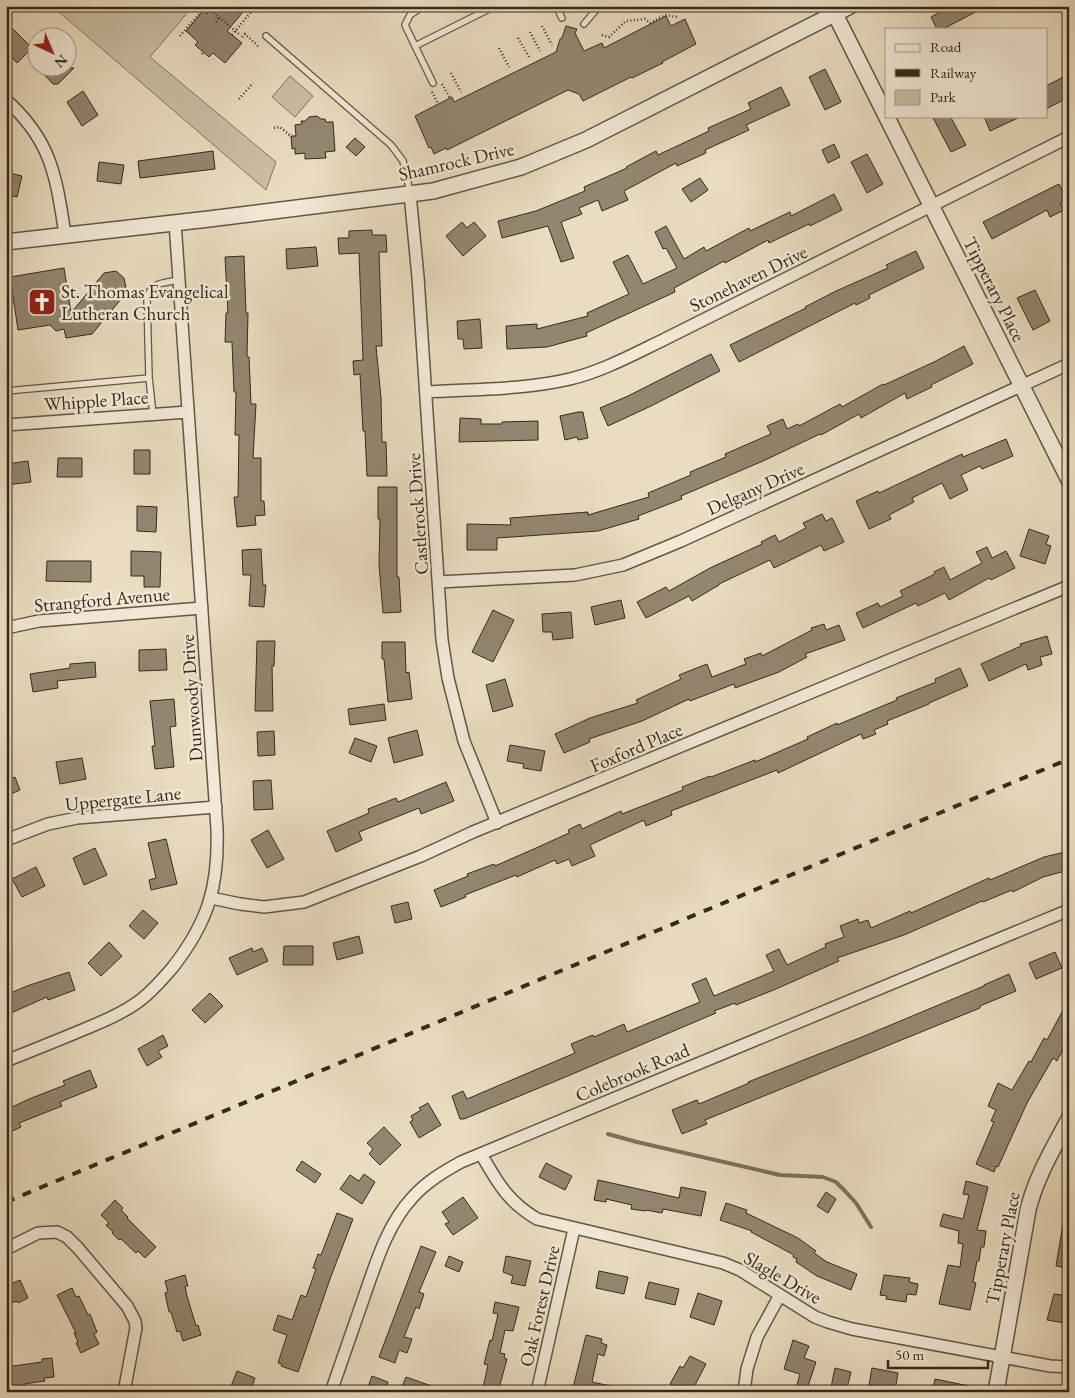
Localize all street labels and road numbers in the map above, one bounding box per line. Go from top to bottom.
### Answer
street label: Shamrock Drive [396,136,516,187]
street label: Tipperary Place [957,233,1032,346]
street label: Stonehaven Drive [685,239,811,318]
street label: Whipple Place [43,384,149,417]
street label: Castlerock Drive [401,452,434,576]
street label: Delgany Drive [703,456,808,521]
street label: Strangford Avenue [33,581,171,618]
street label: Dunwoody Drive [175,633,208,762]
street label: Foxford Place [586,717,686,778]
street label: Uppergate Lane [64,780,182,817]
street label: Colebrook Road [571,1037,693,1108]
street label: Tipperary Place [979,1190,1026,1307]
street label: Oak Forest Drive [513,1243,566,1369]
street label: Slagle Drive [739,1245,826,1310]

